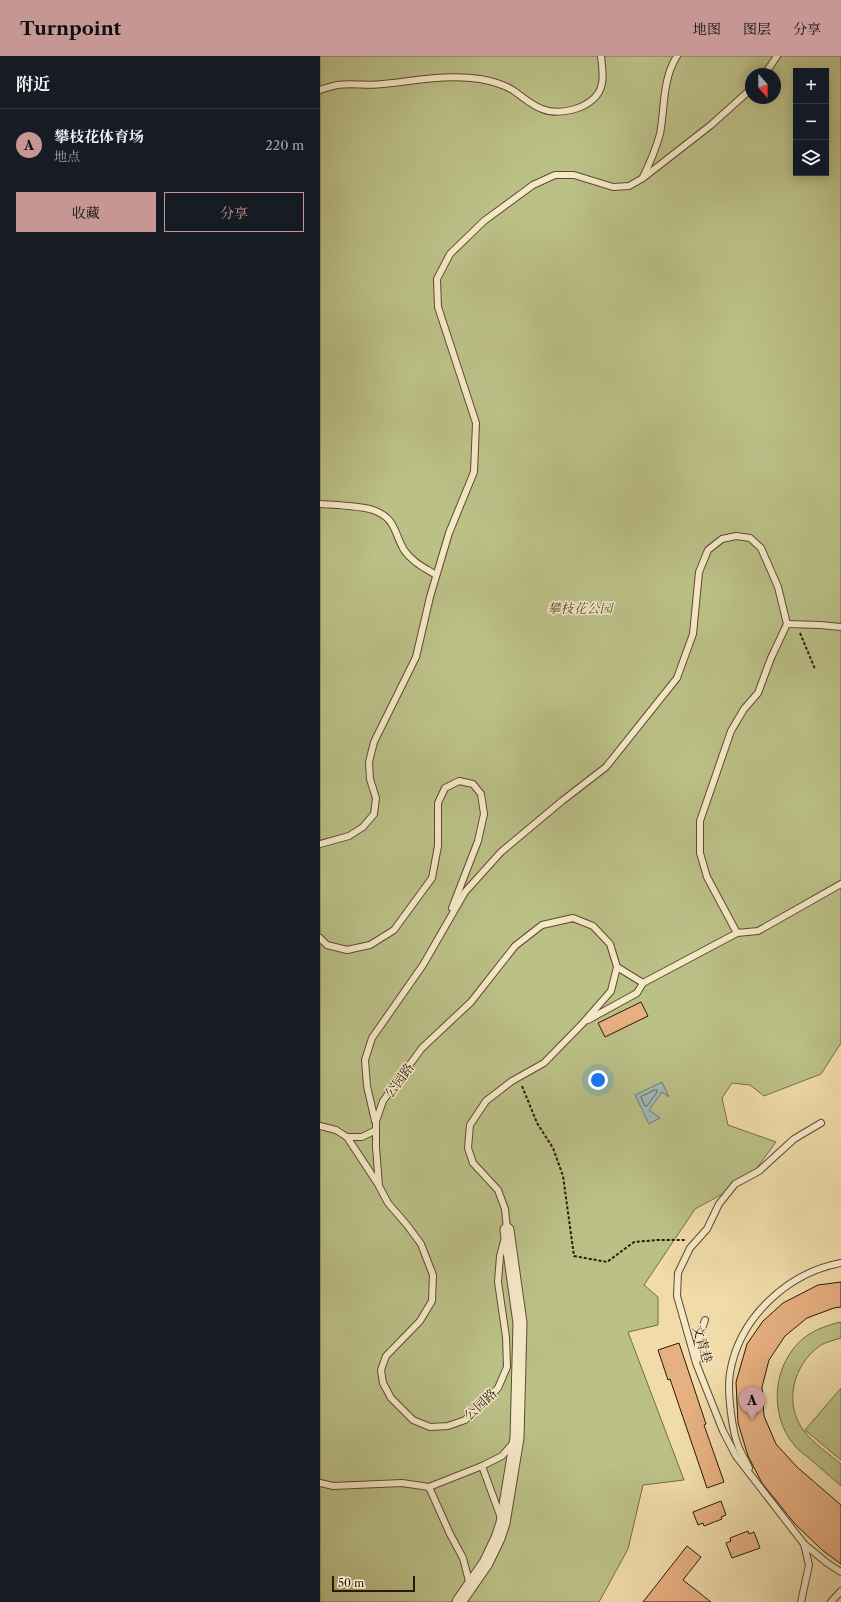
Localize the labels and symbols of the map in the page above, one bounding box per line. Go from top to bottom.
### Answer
north arrow [745,68,781,104]
park label: 攀枝花公园 [547,600,614,616]
street label: 公园路 [381,1060,417,1100]
your location [588,1070,608,1090]
street label: 文青巷 [690,1323,716,1365]
street label: 公园路 [460,1385,500,1423]
pin: A [739,1387,765,1420]
scale bar [332,1574,415,1593]

